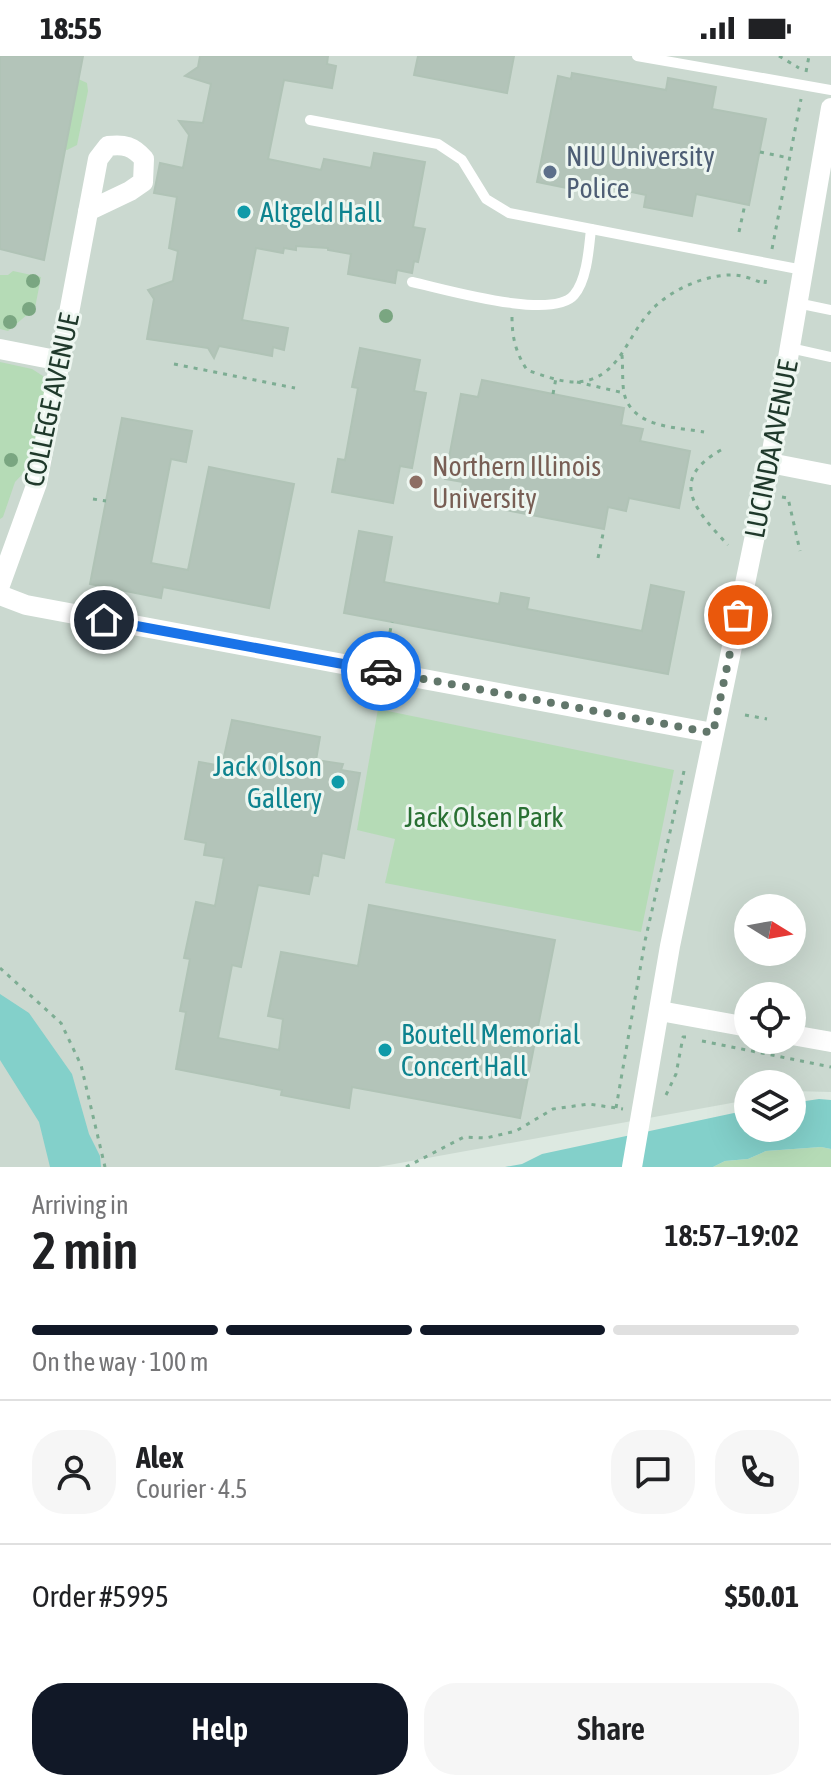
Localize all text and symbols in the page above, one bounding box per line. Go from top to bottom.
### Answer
text: 18:55 [40,11,102,45]
place label: NIU University Police [566,140,715,204]
marker: NIU University Police [541,163,559,181]
place label: Altgeld Hall [260,196,382,228]
marker: Altgeld Hall [235,203,253,221]
street label: COLLEGE AVENUE [17,310,85,490]
street label: LUCINDA AVENUE [738,357,804,541]
place label: Northern Illinois University [432,450,601,514]
marker: Northern Illinois University [407,473,425,491]
pin [704,581,772,649]
pin [70,586,138,654]
icon: bag [716,593,760,637]
icon: home [82,598,126,642]
courier [341,631,421,711]
icon: car [359,649,403,693]
place label: Jack Olson Gallery [213,750,322,814]
marker: Jack Olson Gallery [329,773,347,791]
park label: Jack Olsen Park [404,801,564,833]
north arrow [734,894,806,966]
map controls [734,894,806,1142]
button: locate [734,982,806,1054]
place label: Boutell Memorial Concert Hall [401,1018,581,1082]
marker: Boutell Memorial Concert Hall [376,1041,394,1059]
button: layers [734,1070,806,1142]
text: Arriving in [32,1190,129,1220]
text: 18:57–19:02 [664,1218,799,1252]
text: 2 min [32,1220,138,1280]
text: On the way · 100 m [32,1347,209,1377]
button: person [32,1430,116,1514]
button: chat [611,1430,695,1514]
button: phone [715,1430,799,1514]
text: Alex [136,1440,184,1474]
text: Courier · 4.5 [136,1474,247,1504]
text: Order #5995 [32,1579,169,1613]
text: $50.01 [725,1579,799,1613]
button: Help [32,1683,408,1775]
button: Share [424,1683,799,1775]

